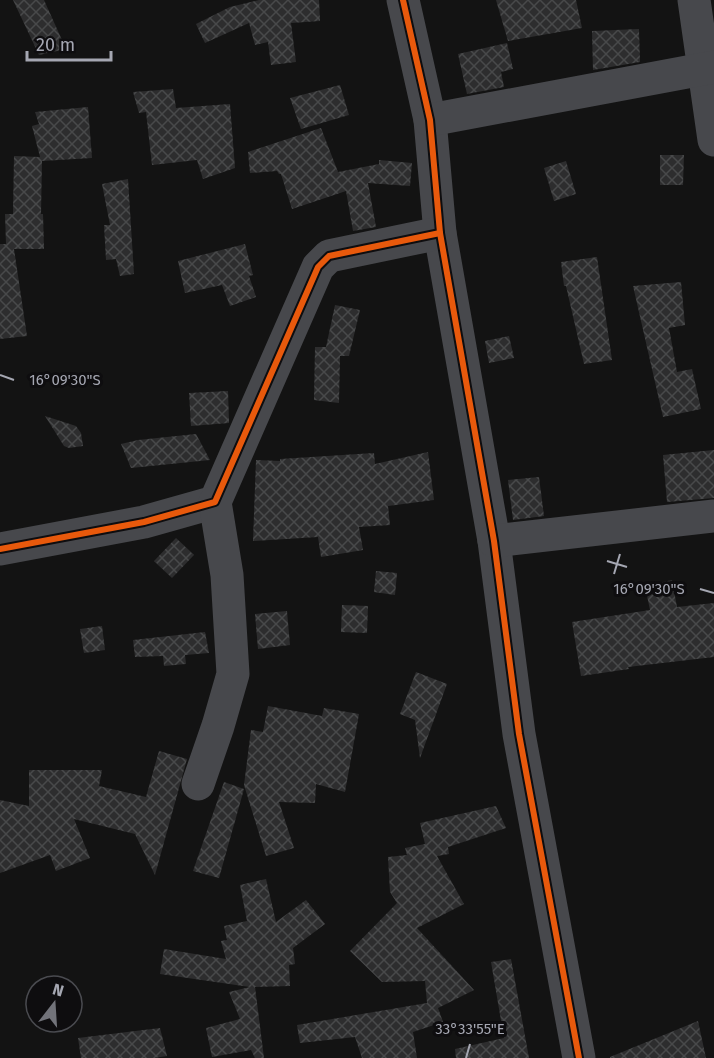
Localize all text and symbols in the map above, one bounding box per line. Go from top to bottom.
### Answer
scale bar [27,24,111,62]
text: 20 m [36,34,75,56]
text: 16°09'30"S [29,371,101,389]
text: 16°09'30"S [613,580,685,598]
north arrow [24,974,84,1034]
text: N [50,979,66,1001]
text: 33°33'55"E [435,1020,505,1038]

